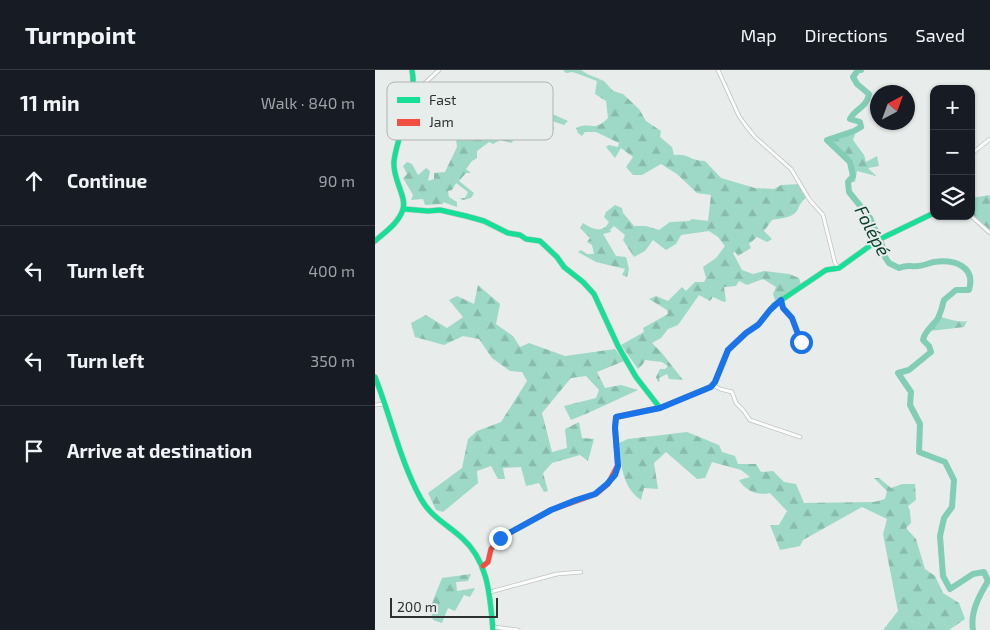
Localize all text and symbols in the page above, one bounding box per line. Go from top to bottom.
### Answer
text: Turnpoint [25,20,136,49]
text: Map [740,24,777,46]
text: Directions [805,24,888,46]
text: Saved [916,24,965,46]
legend [387,82,553,140]
north arrow [870,85,915,130]
map controls [930,85,975,220]
button: + [930,85,975,130]
text: 11 min [20,90,80,115]
text: Fast [429,91,456,108]
text: Walk · 840 m [261,93,355,112]
text: Jam [429,113,454,130]
button: − [930,130,975,175]
icon: ahead [20,167,48,195]
text: Continue [67,169,147,192]
text: 90 m [319,171,355,190]
button: layers [930,175,975,220]
water label: Folépé [850,201,896,260]
icon: left [20,257,48,285]
text: Turn left [67,259,144,282]
text: 400 m [308,261,355,280]
route start [790,331,813,354]
icon: left [20,347,48,375]
text: Turn left [67,349,144,372]
text: 350 m [310,351,355,370]
icon: arrive [20,437,48,465]
text: Arrive at destination [67,439,252,462]
route end [489,527,512,550]
scale bar [390,595,497,618]
text: 200 m [397,598,437,615]

